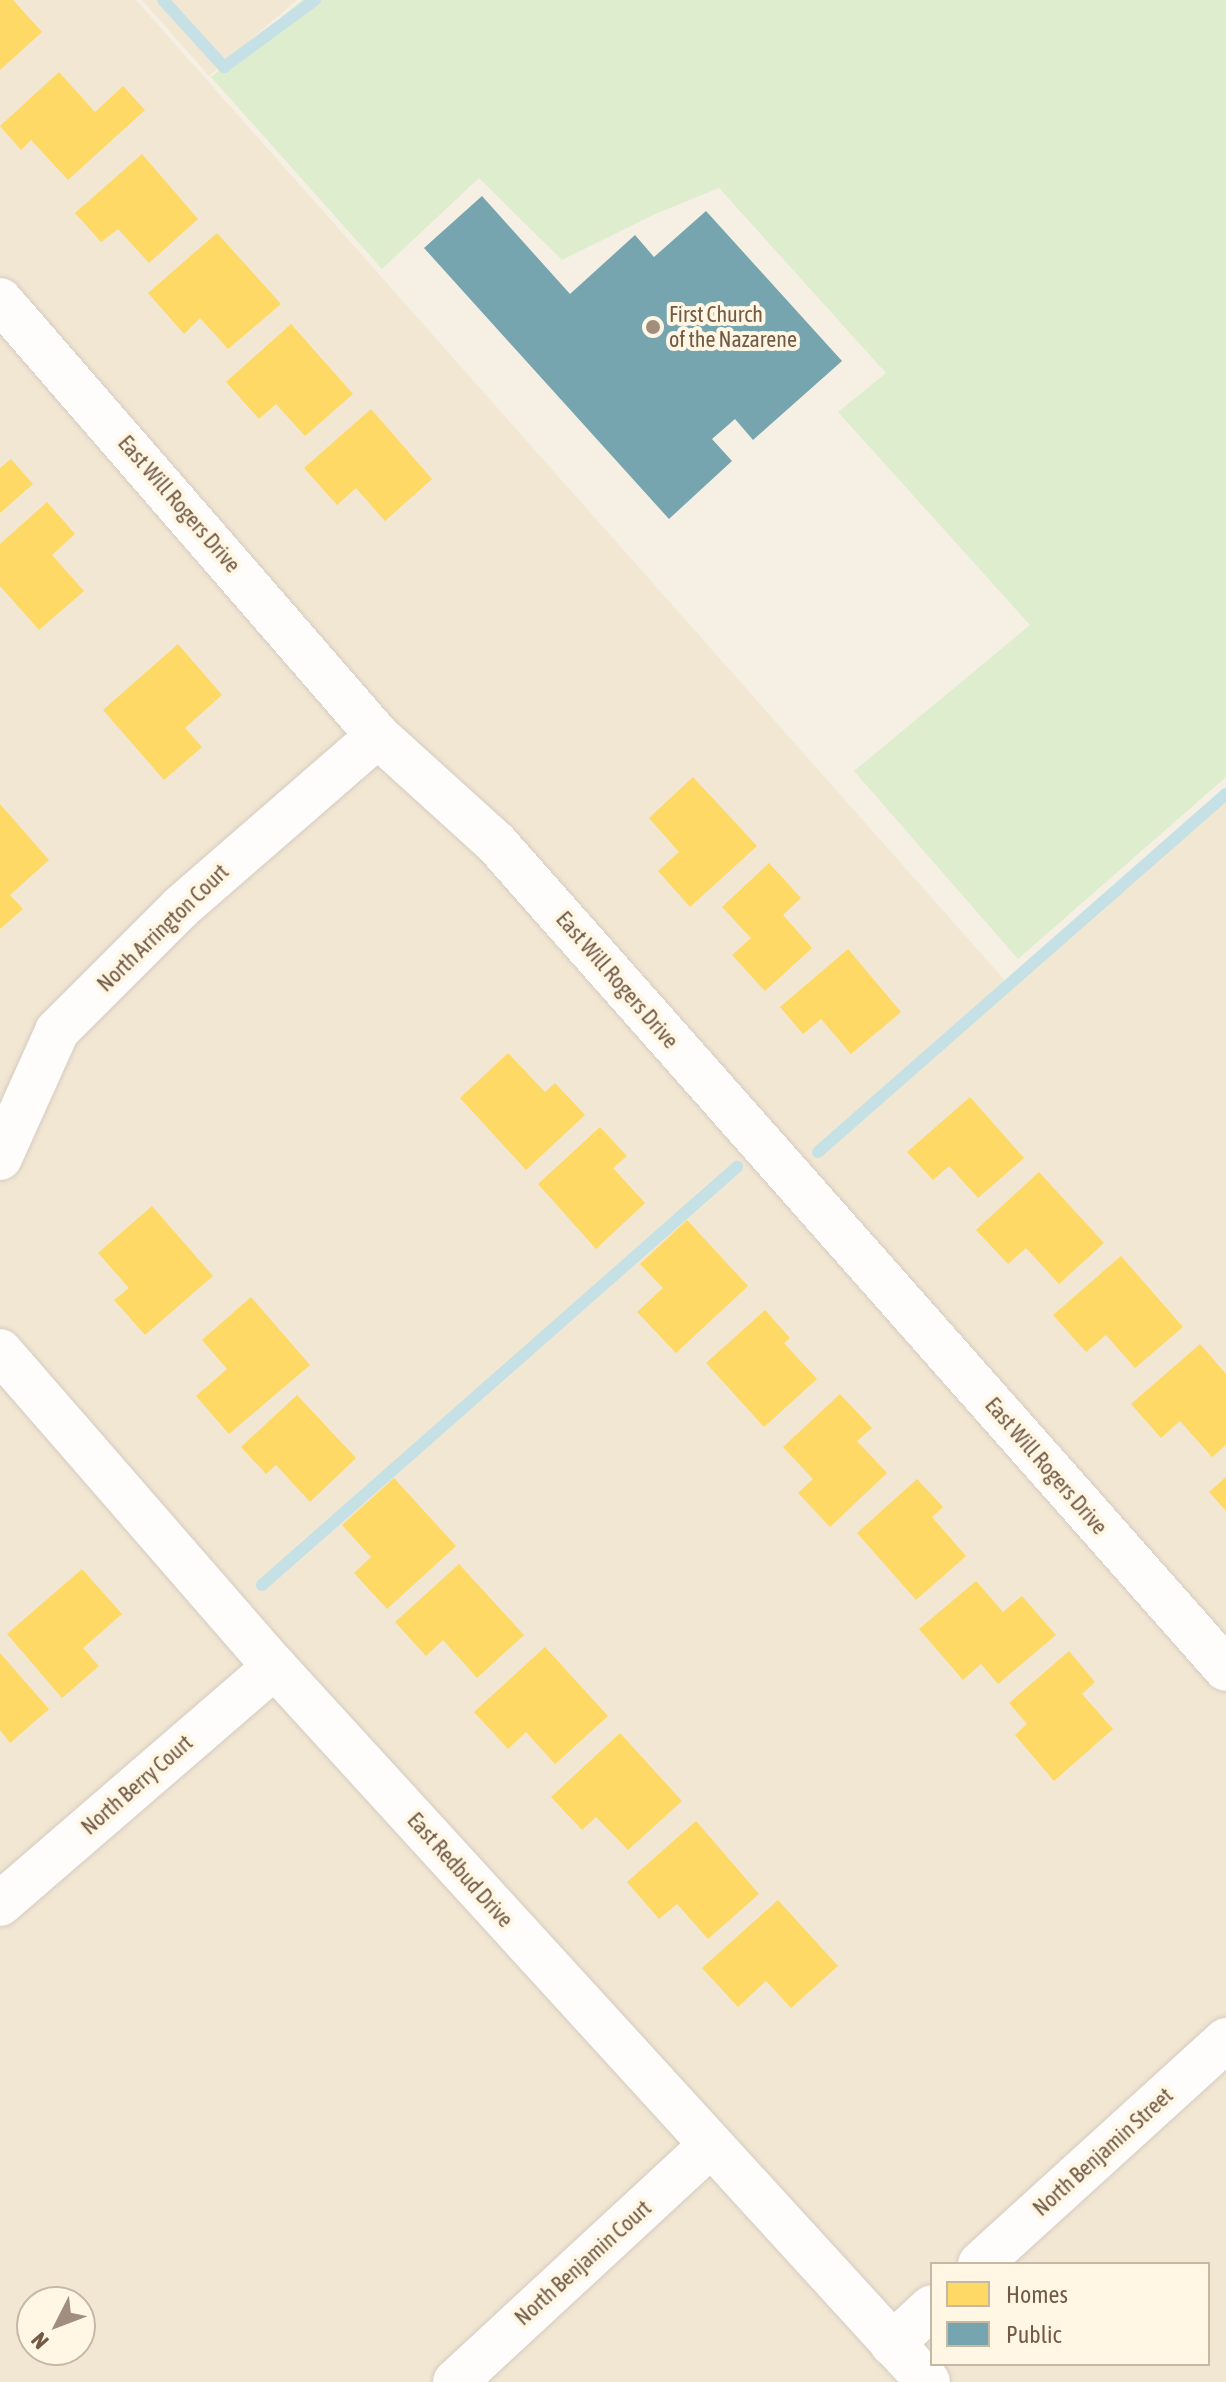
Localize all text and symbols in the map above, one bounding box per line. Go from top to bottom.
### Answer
place label: First Church of the Nazarene [669,301,797,352]
marker: First Church of the Nazarene [644,318,662,336]
street label: East Will Rogers Drive [112,430,246,578]
street label: North Arrington Court [92,859,234,997]
street label: East Will Rogers Drive [550,906,684,1054]
street label: East Will Rogers Drive [979,1392,1113,1540]
street label: North Berry Court [76,1730,198,1840]
street label: East Redbud Drive [402,1807,518,1933]
street label: North Benjamin Street [1028,2082,1178,2222]
street label: North Benjamin Court [509,2195,657,2331]
legend [930,2262,1210,2366]
text: Homes [1006,2281,1068,2308]
north arrow [16,2286,96,2366]
text: Public [1006,2321,1062,2348]
text: N [26,2327,54,2354]

